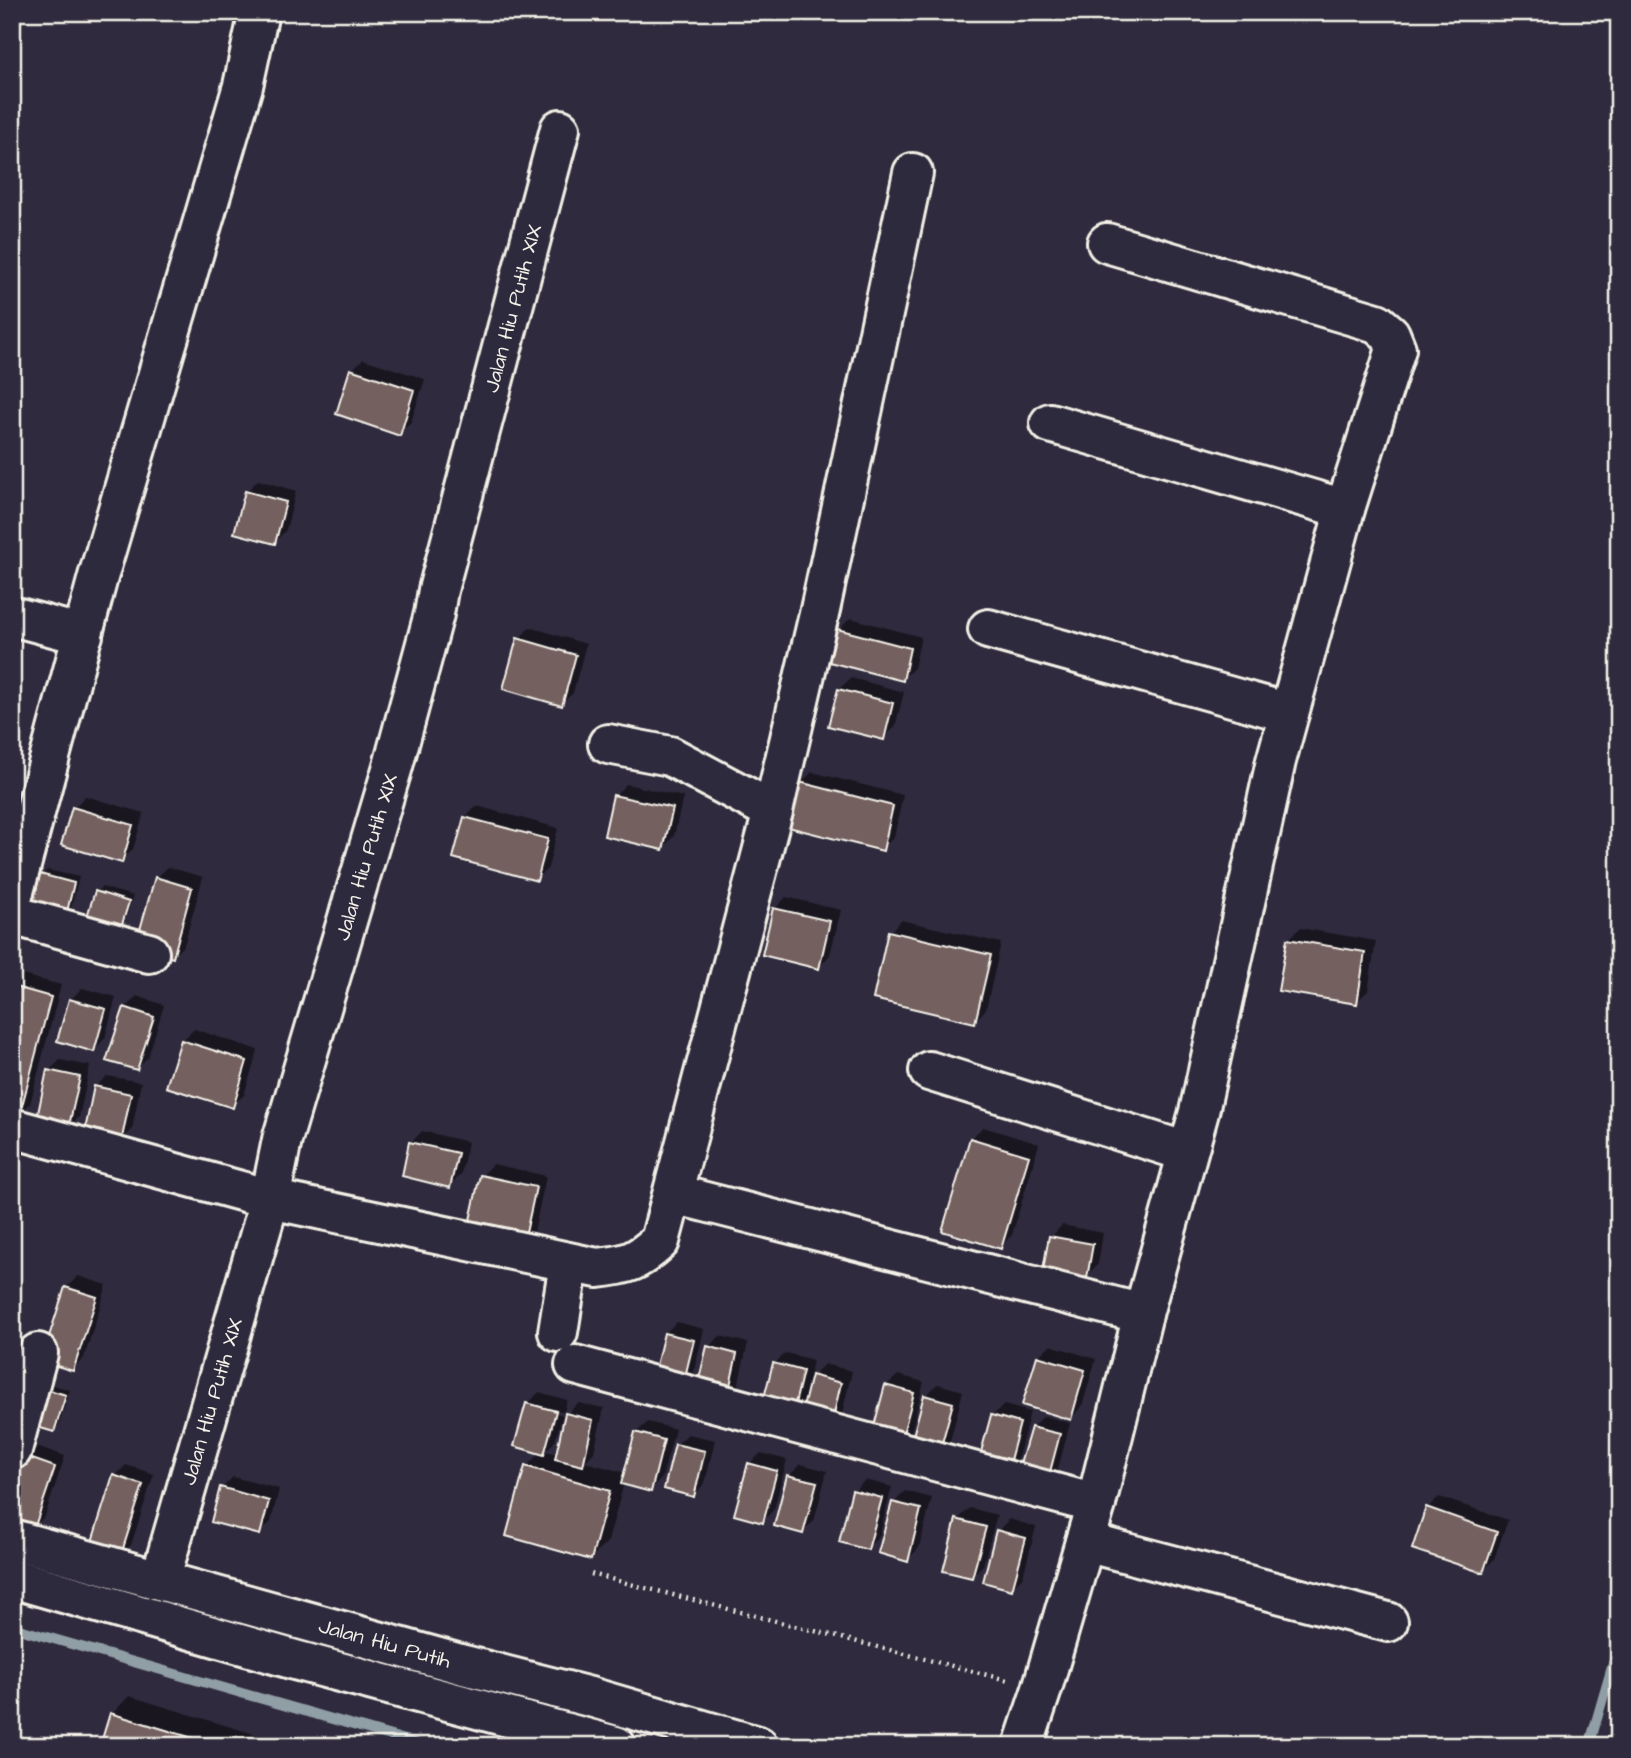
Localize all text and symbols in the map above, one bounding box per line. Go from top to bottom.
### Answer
street label: Jalan Hiu Putih XIX [476,221,549,396]
street label: Jalan Hiu Putih XIX [328,770,405,944]
street label: Jalan Hiu Putih XIX [174,1314,250,1488]
street label: Jalan Hiu Putih [315,1611,455,1675]

